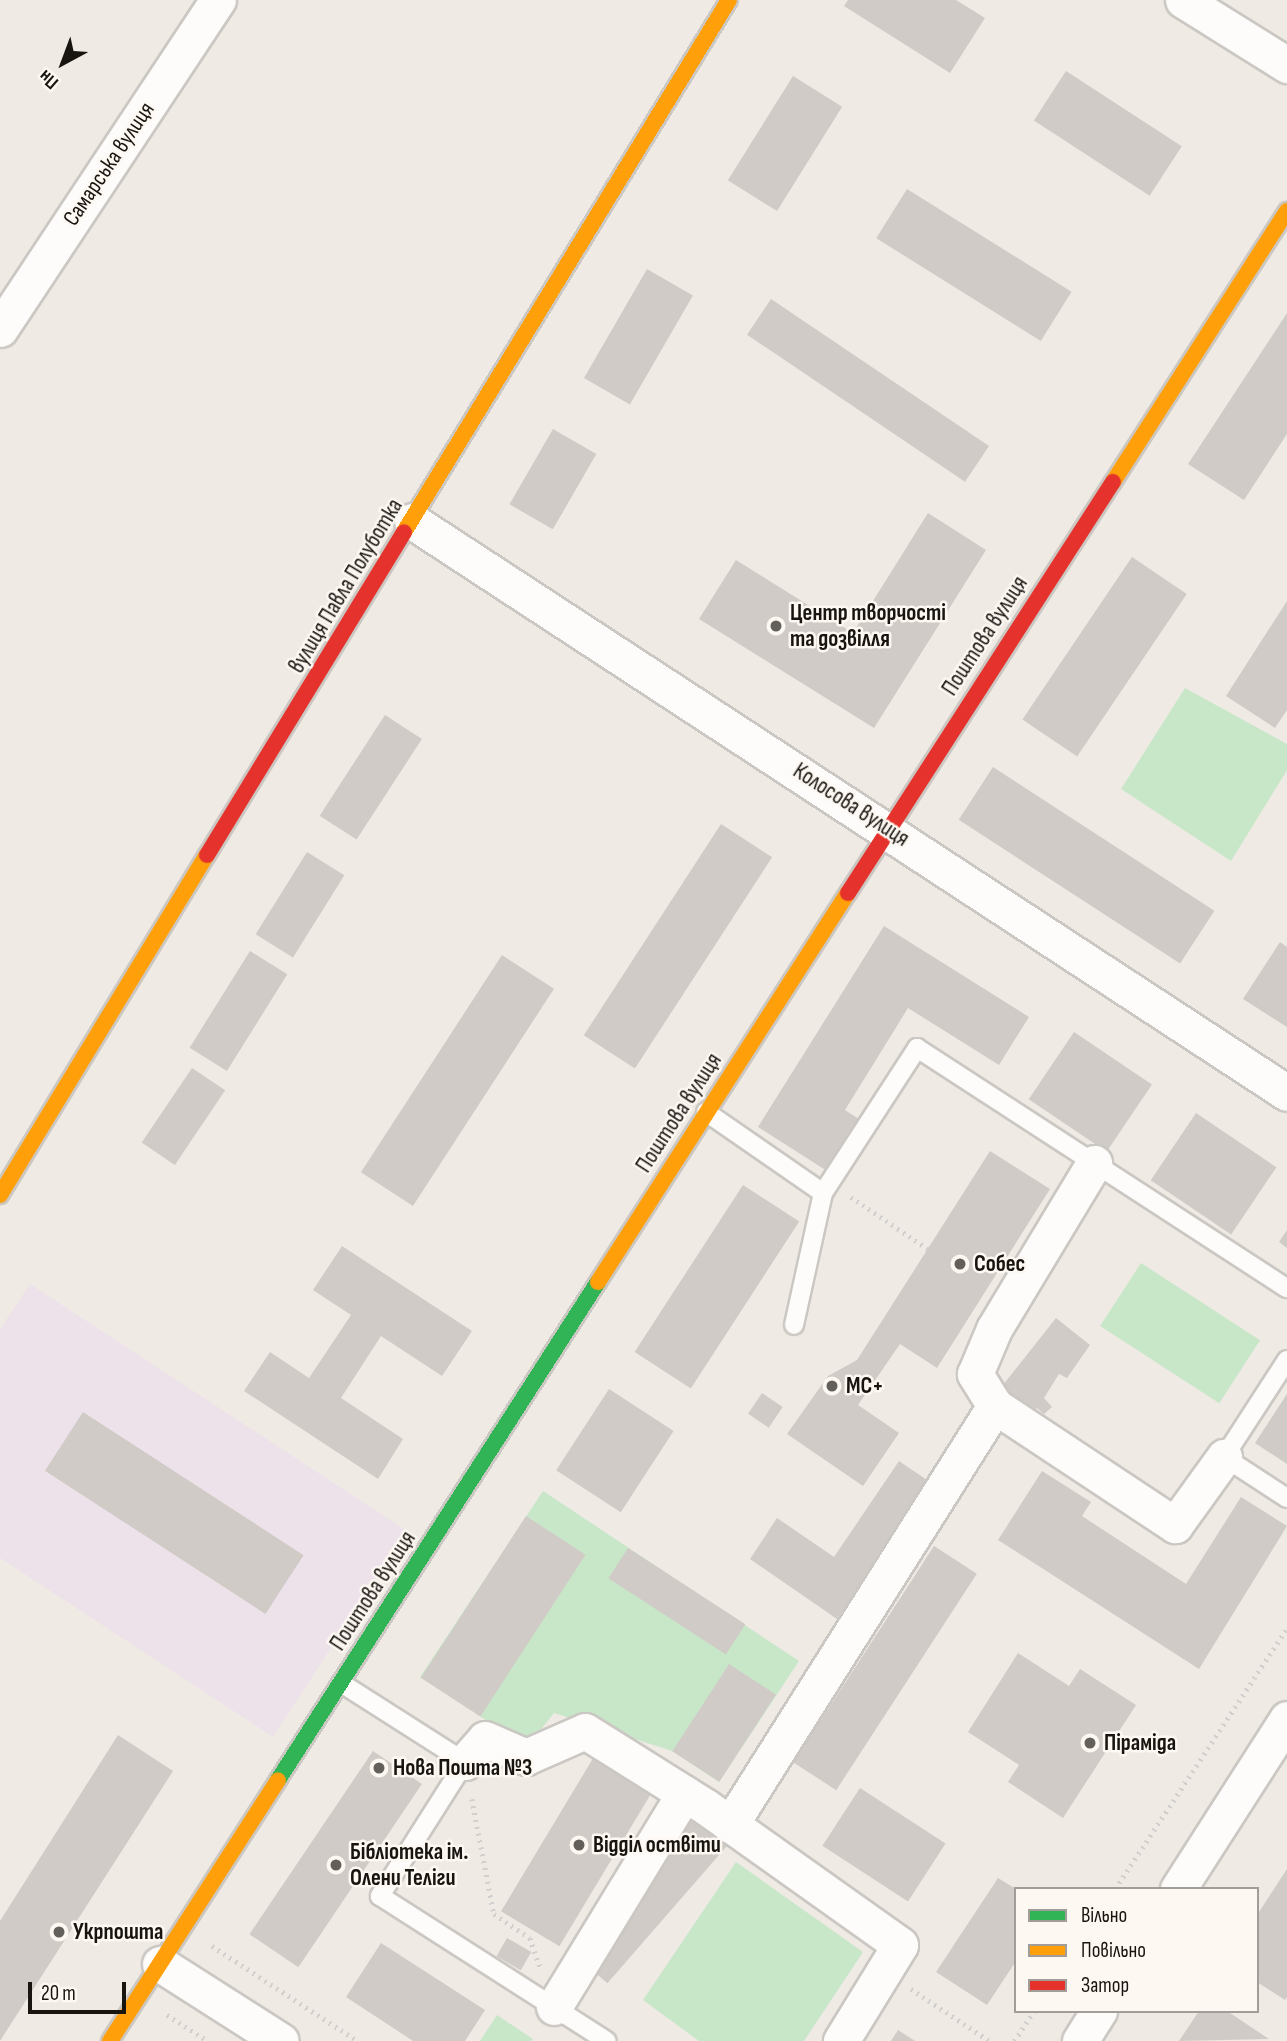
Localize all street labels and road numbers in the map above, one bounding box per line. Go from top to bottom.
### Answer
street label: Самарська вулиця [58,97,160,231]
street label: вулиця Павла Полуботка [283,494,409,678]
street label: Поштова вулиця [936,571,1034,701]
street label: Колосова вулиця [788,757,914,853]
street label: Поштова вулиця [630,1048,728,1178]
street label: Поштова вулиця [324,1526,422,1656]

